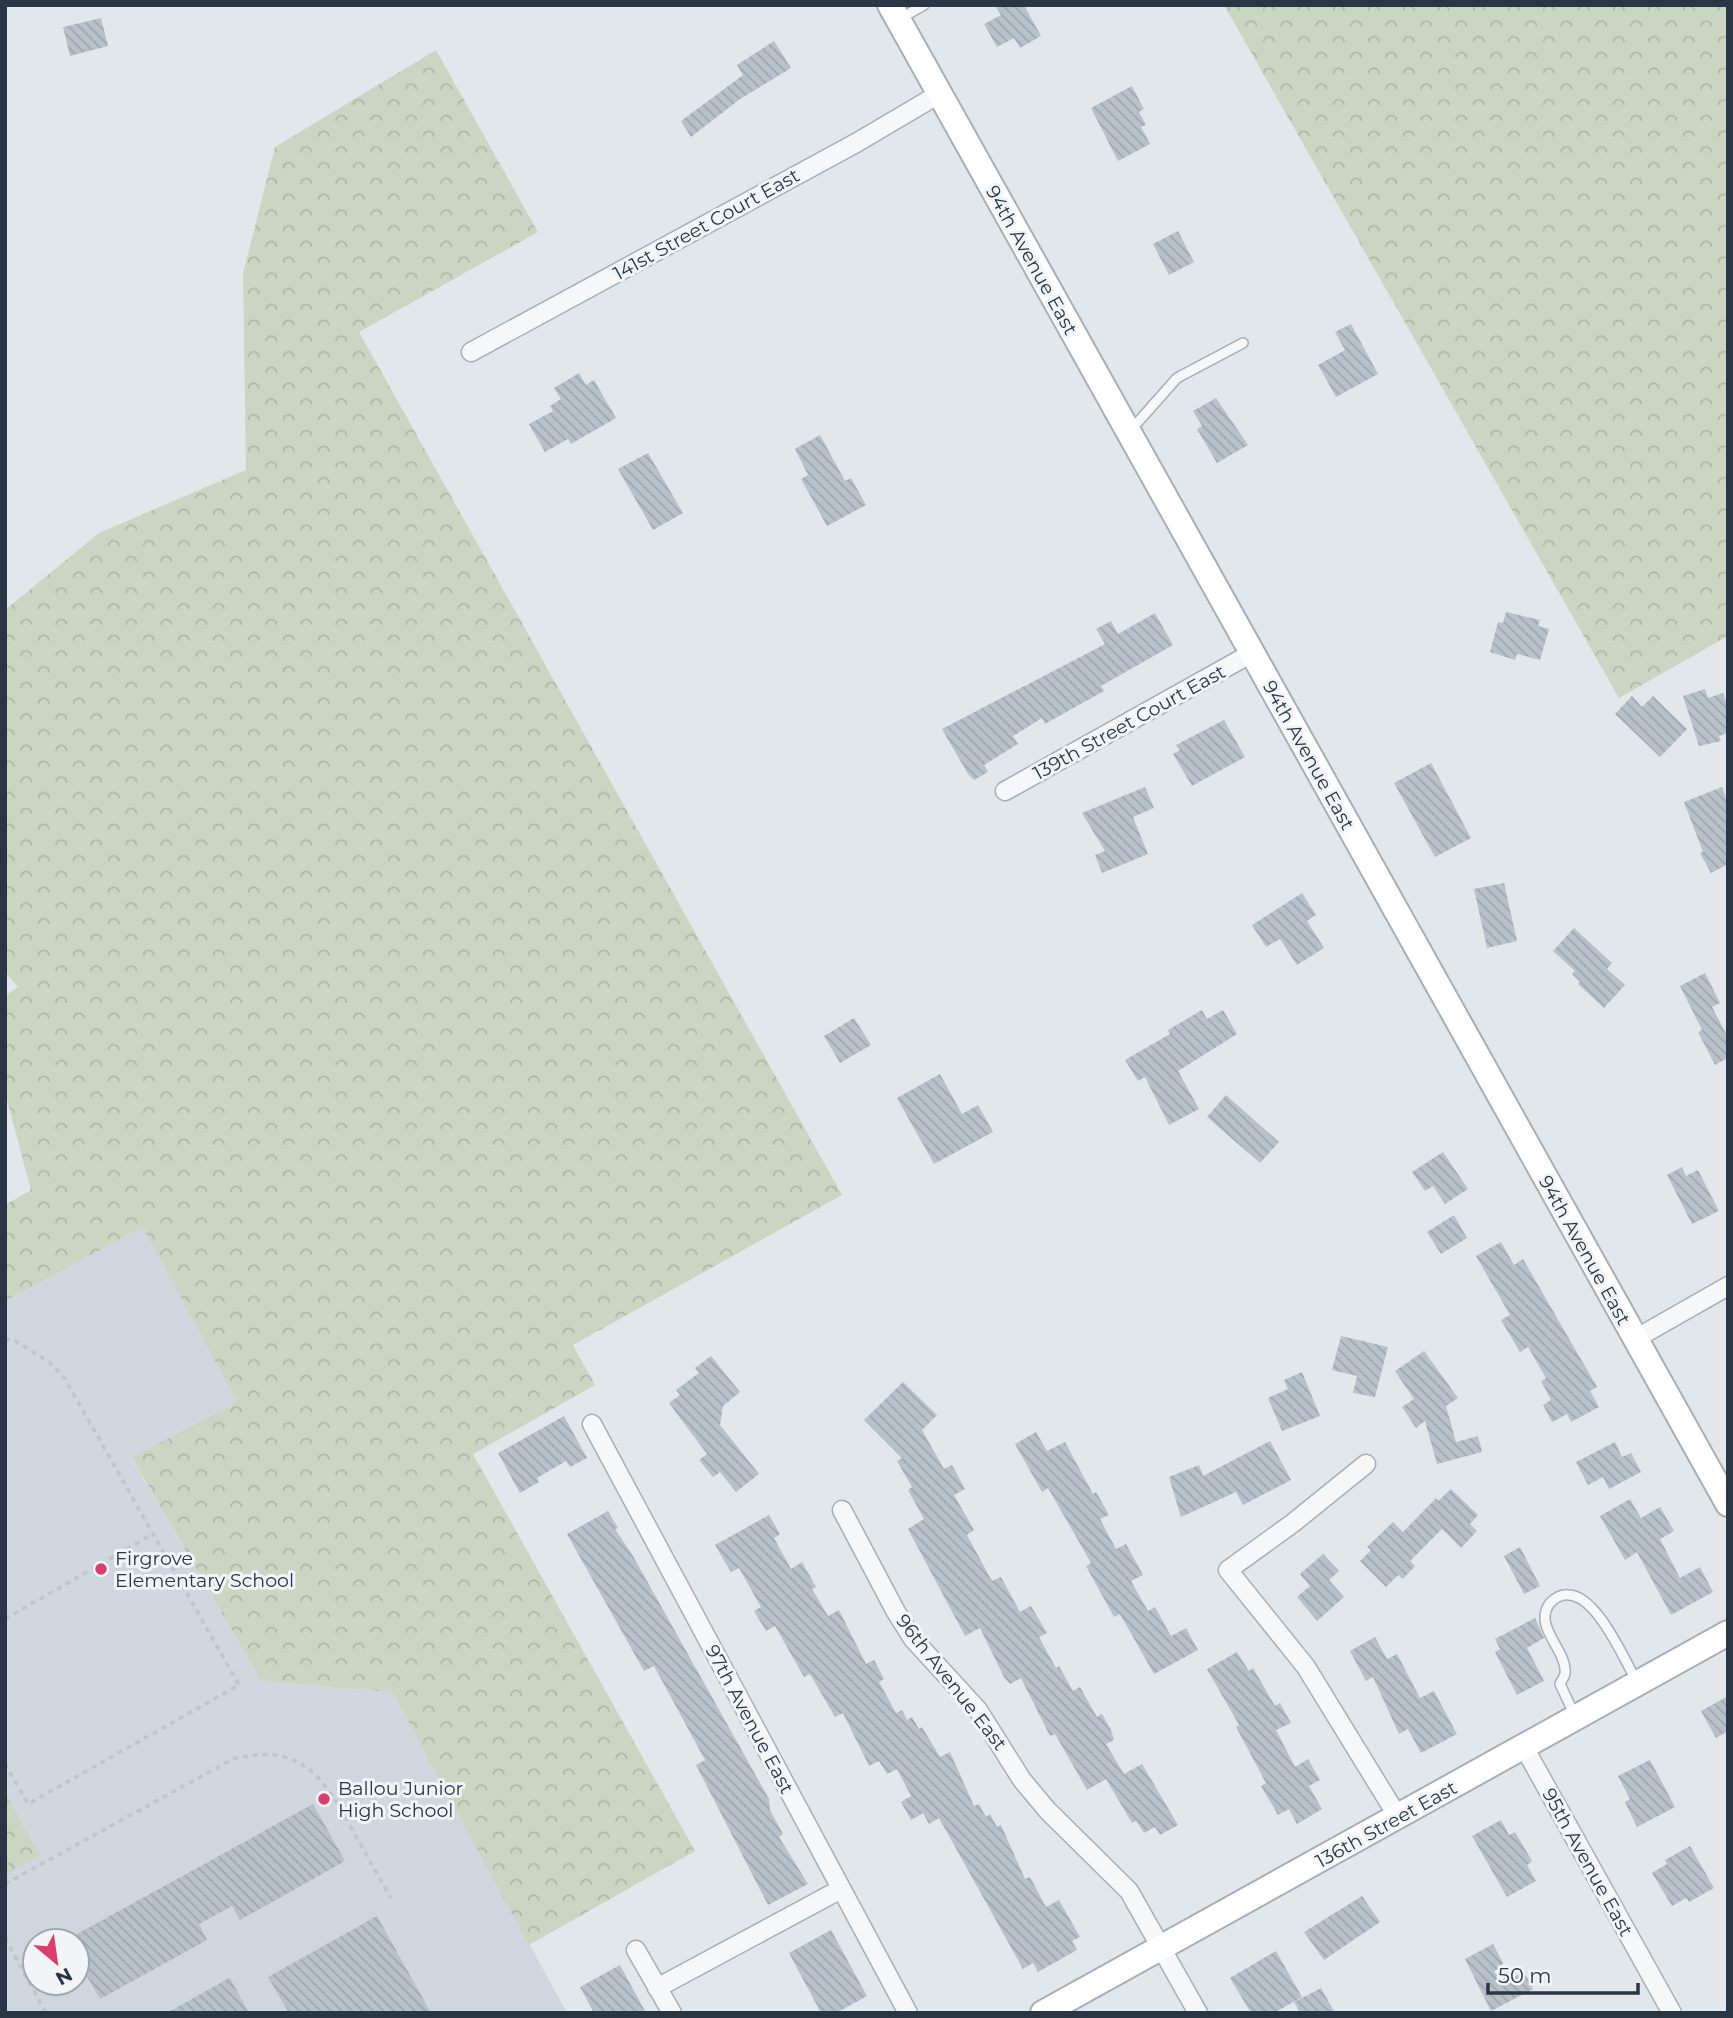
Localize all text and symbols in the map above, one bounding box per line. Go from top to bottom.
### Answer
street label: 141st Street Court East [609,164,804,285]
street label: 94th Avenue East [981,182,1082,339]
street label: 139th Street Court East [1029,660,1230,785]
street label: 94th Avenue East [1258,677,1359,834]
street label: 94th Avenue East [1534,1172,1635,1329]
place label: Firgrove Elementary School [115,1547,294,1592]
marker: Firgrove Elementary School [93,1561,109,1577]
street label: 96th Avenue East [891,1610,1012,1755]
street label: 97th Avenue East [701,1641,799,1798]
street label: 136th Street East [1312,1776,1461,1873]
place label: Ballou Junior High School [338,1777,463,1822]
street label: 95th Avenue East [1537,1784,1638,1940]
marker: Ballou Junior High School [316,1791,332,1807]
north arrow [21,1927,91,1997]
scale bar [1488,1952,1638,1996]
text: N [52,1963,76,1990]
text: 50 m [1498,1963,1552,1988]

